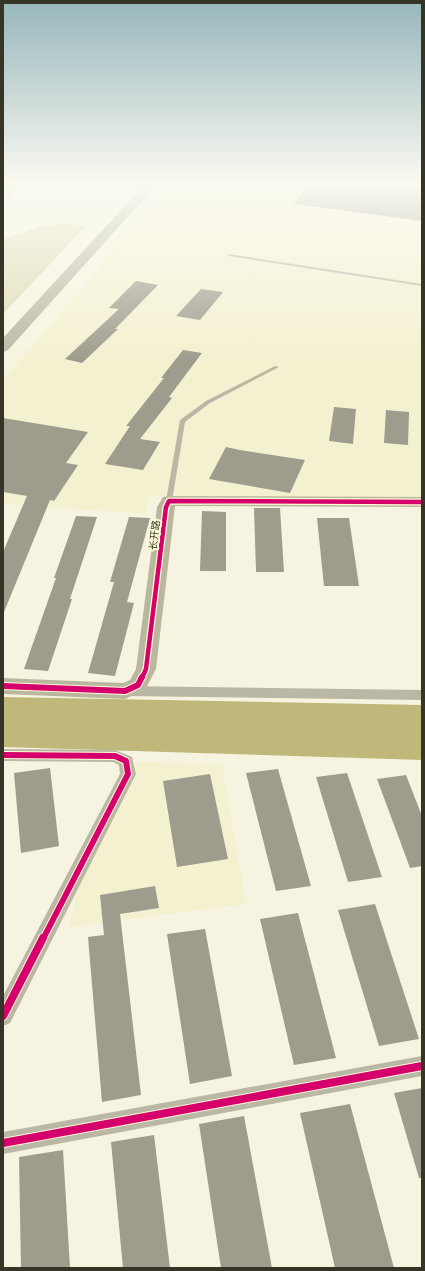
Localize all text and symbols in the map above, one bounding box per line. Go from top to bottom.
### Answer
street label: 长开路 [145,519,163,551]

